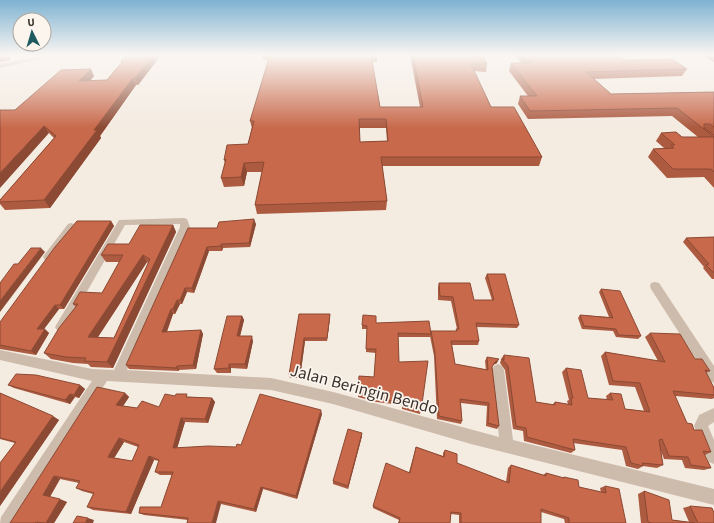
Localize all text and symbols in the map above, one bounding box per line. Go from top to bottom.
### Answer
north arrow [12,12,52,52]
text: U [27,15,35,30]
street label: Jalan Beringin Bendo [288,359,440,421]

